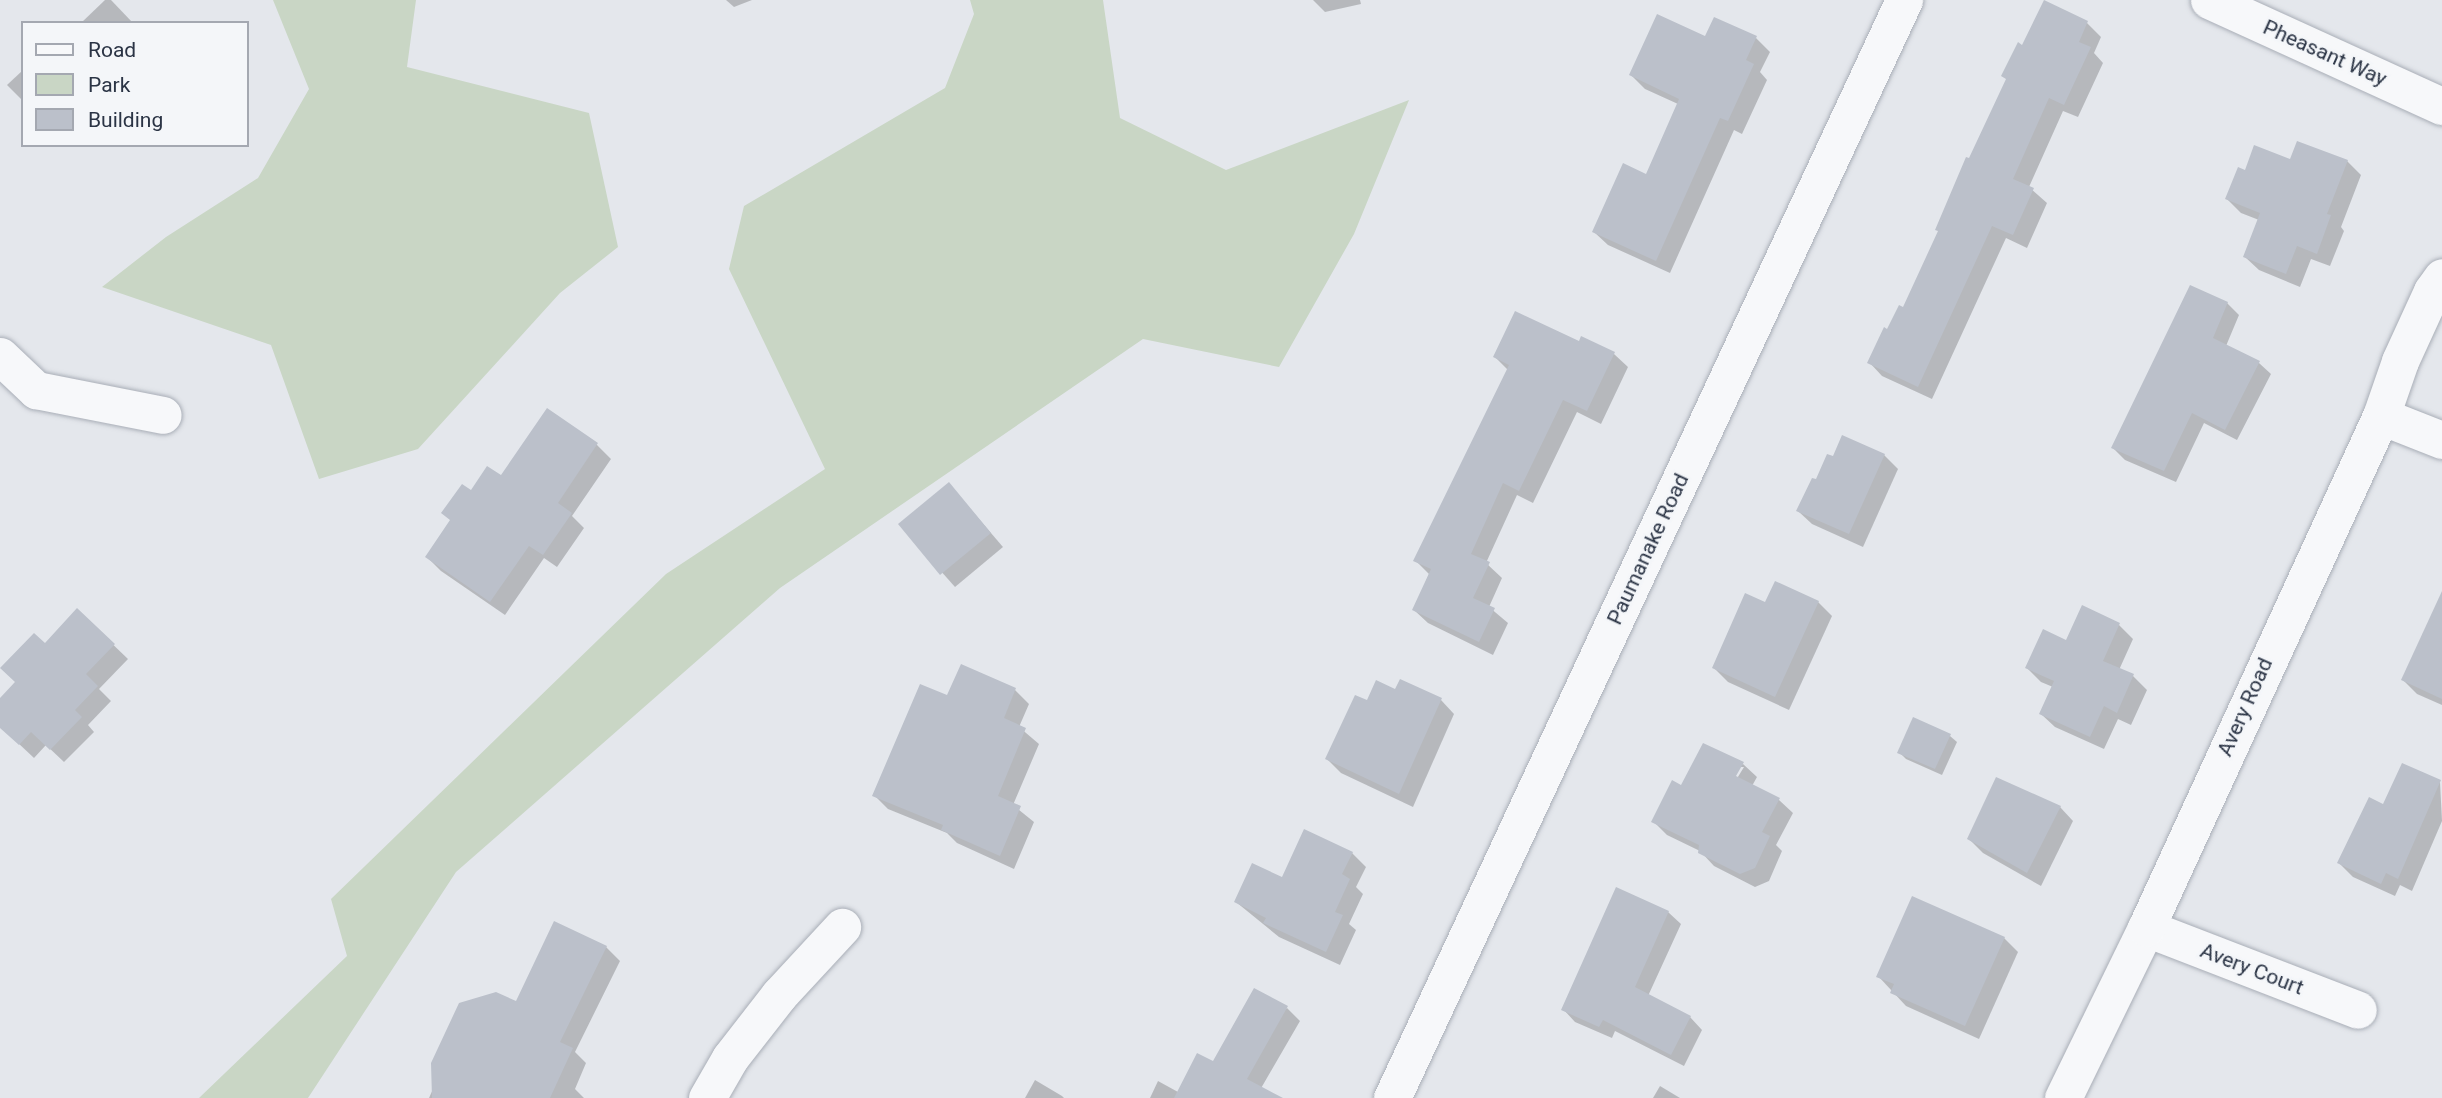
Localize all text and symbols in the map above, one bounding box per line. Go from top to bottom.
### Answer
street label: Pheasant Way [2259,14,2391,92]
legend [21,21,248,147]
text: Road [88,38,136,62]
text: Park [88,73,130,97]
text: Building [88,108,163,132]
street label: Paumanake Road [1602,469,1694,629]
street label: Avery Road [2212,654,2278,760]
street label: Avery Court [2197,938,2307,1000]

